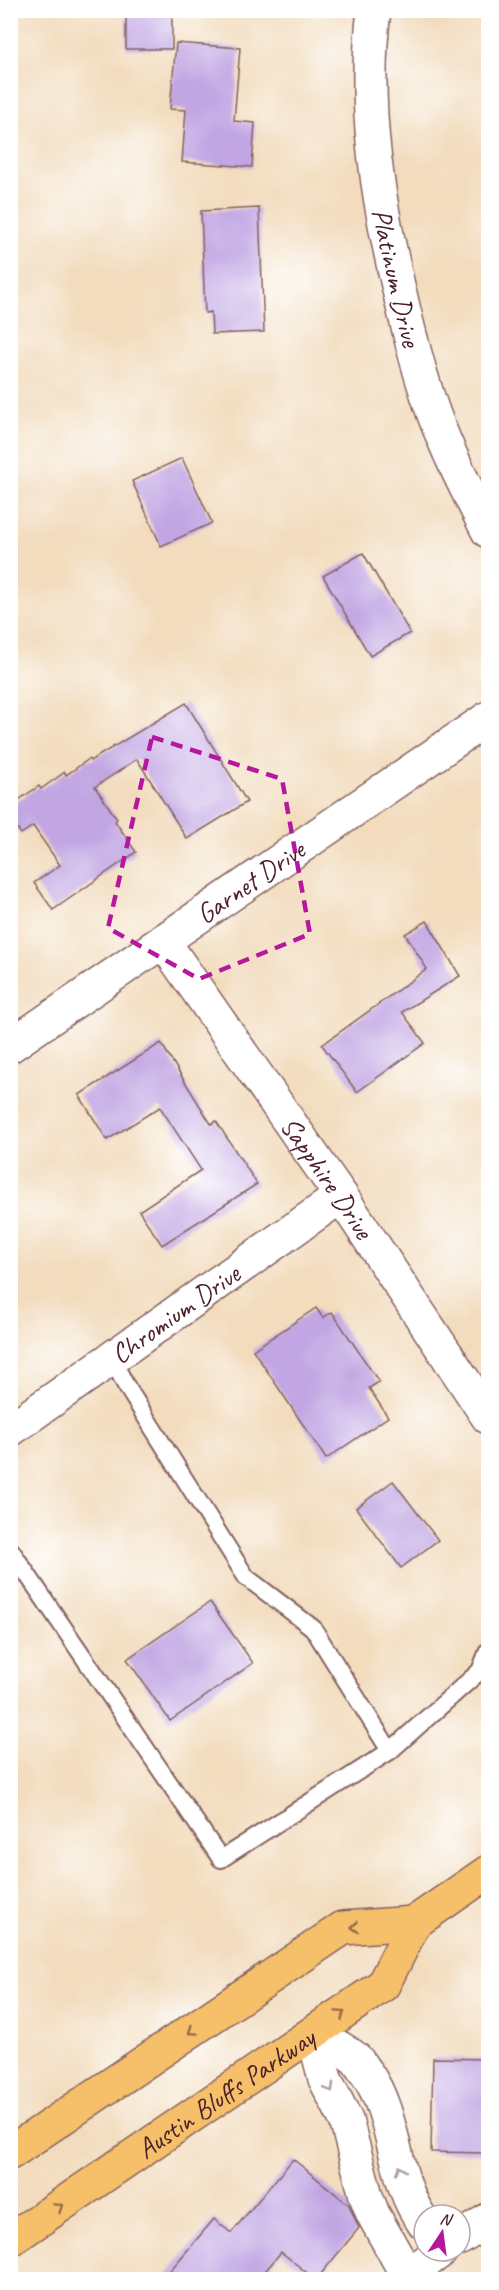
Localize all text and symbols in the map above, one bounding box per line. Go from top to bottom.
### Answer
street label: Platinum Drive [364,206,430,352]
street label: Garnet Drive [189,831,313,931]
street label: Sapphire Drive [273,1110,382,1247]
street label: Chromium Drive [104,1255,248,1371]
one-way arrow [351,1920,360,1933]
one-way arrow [334,2010,345,2021]
street label: Austin Bluffs Parkway [130,2019,323,2166]
one-way arrow [187,2023,198,2034]
one-way arrow [323,2082,334,2092]
one-way arrow [395,2165,407,2176]
one-way arrow [52,2203,63,2214]
north arrow [412,2203,472,2263]
text: N [438,2209,455,2231]

